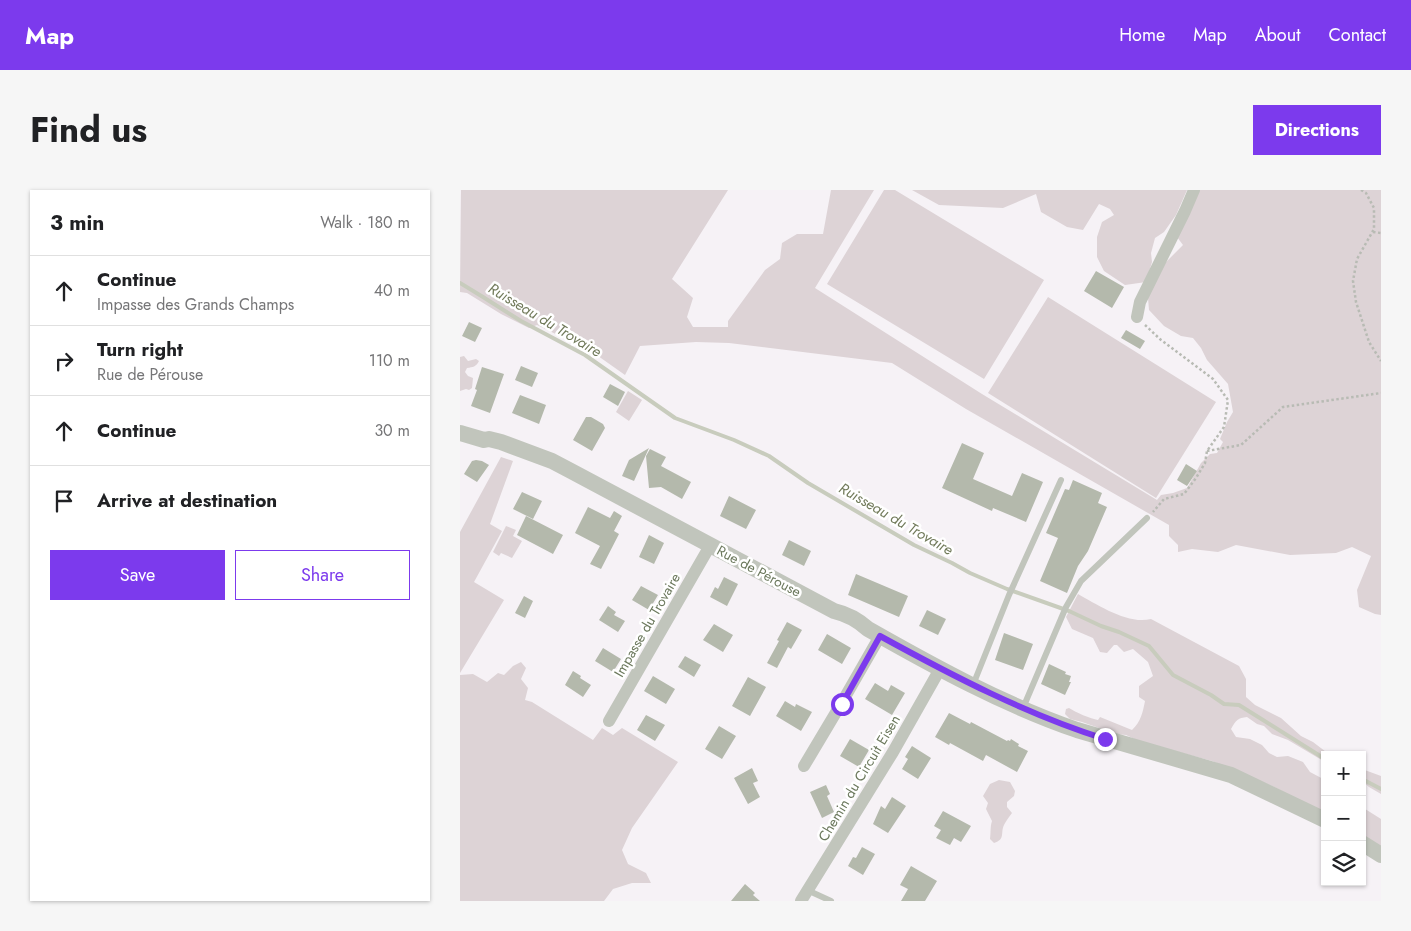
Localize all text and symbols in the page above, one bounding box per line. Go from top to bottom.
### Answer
text: Map [25,18,74,53]
text: Home [1119,22,1165,48]
text: Map [1193,22,1227,48]
text: About [1255,22,1300,48]
text: Contact [1328,22,1386,48]
text: Find us [30,105,147,155]
button: Directions [1253,105,1381,155]
text: 3 min [50,208,104,238]
text: Walk · 180 m [320,211,410,234]
text: Continue [97,266,176,293]
icon: ahead [50,277,78,305]
water label: Ruisseau du Trovaire [484,277,606,363]
text: 40 m [374,279,410,302]
text: Impasse des Grands Champs [97,293,294,316]
text: Turn right [97,336,183,363]
icon: right [50,347,78,375]
text: 110 m [369,349,410,372]
text: Rue de Pérouse [97,363,203,386]
icon: ahead [50,417,78,445]
text: Continue [97,417,176,444]
text: 30 m [374,419,410,442]
water label: Ruisseau du Trovaire [835,477,958,561]
icon: arrive [50,487,78,515]
text: Arrive at destination [97,487,277,514]
street label: Rue de Pérouse [713,540,805,602]
button: Save [50,550,225,600]
button: Share [235,550,410,600]
street label: Impasse du Trovaire [609,569,685,681]
route start [831,693,854,716]
street label: Chemin du Circuit Eisen [813,711,905,845]
route end [1094,728,1117,751]
map controls [1321,751,1366,886]
button: + [1321,751,1366,796]
button: − [1321,796,1366,841]
button: layers [1321,841,1366,886]

